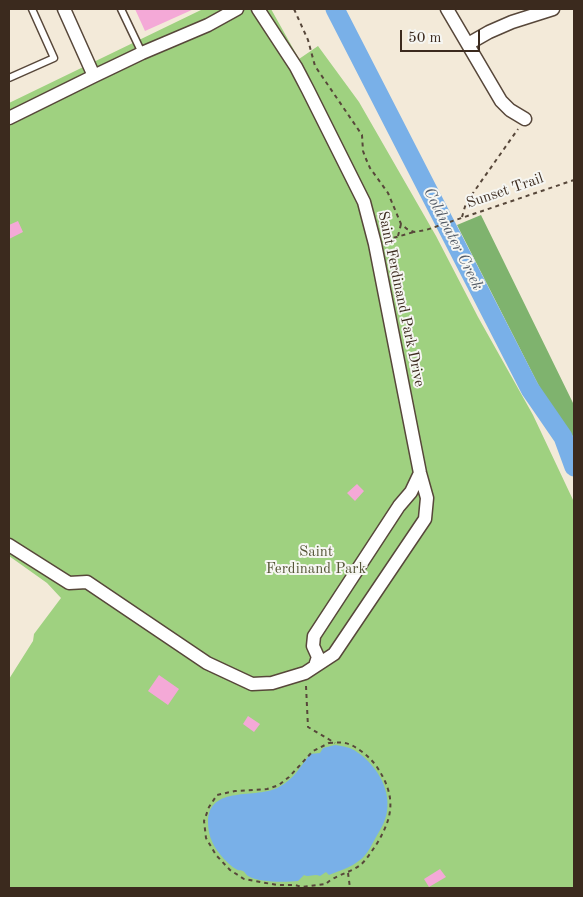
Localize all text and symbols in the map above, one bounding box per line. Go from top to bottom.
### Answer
scale bar [403,20,483,52]
text: 50 m [408,31,442,46]
street label: Sunset Trail [464,169,546,213]
water label: Coldwater Creek [419,184,487,294]
street label: Saint Ferdinand Park Drive [374,210,428,388]
park label: Saint Ferdinand Park [266,543,366,578]

